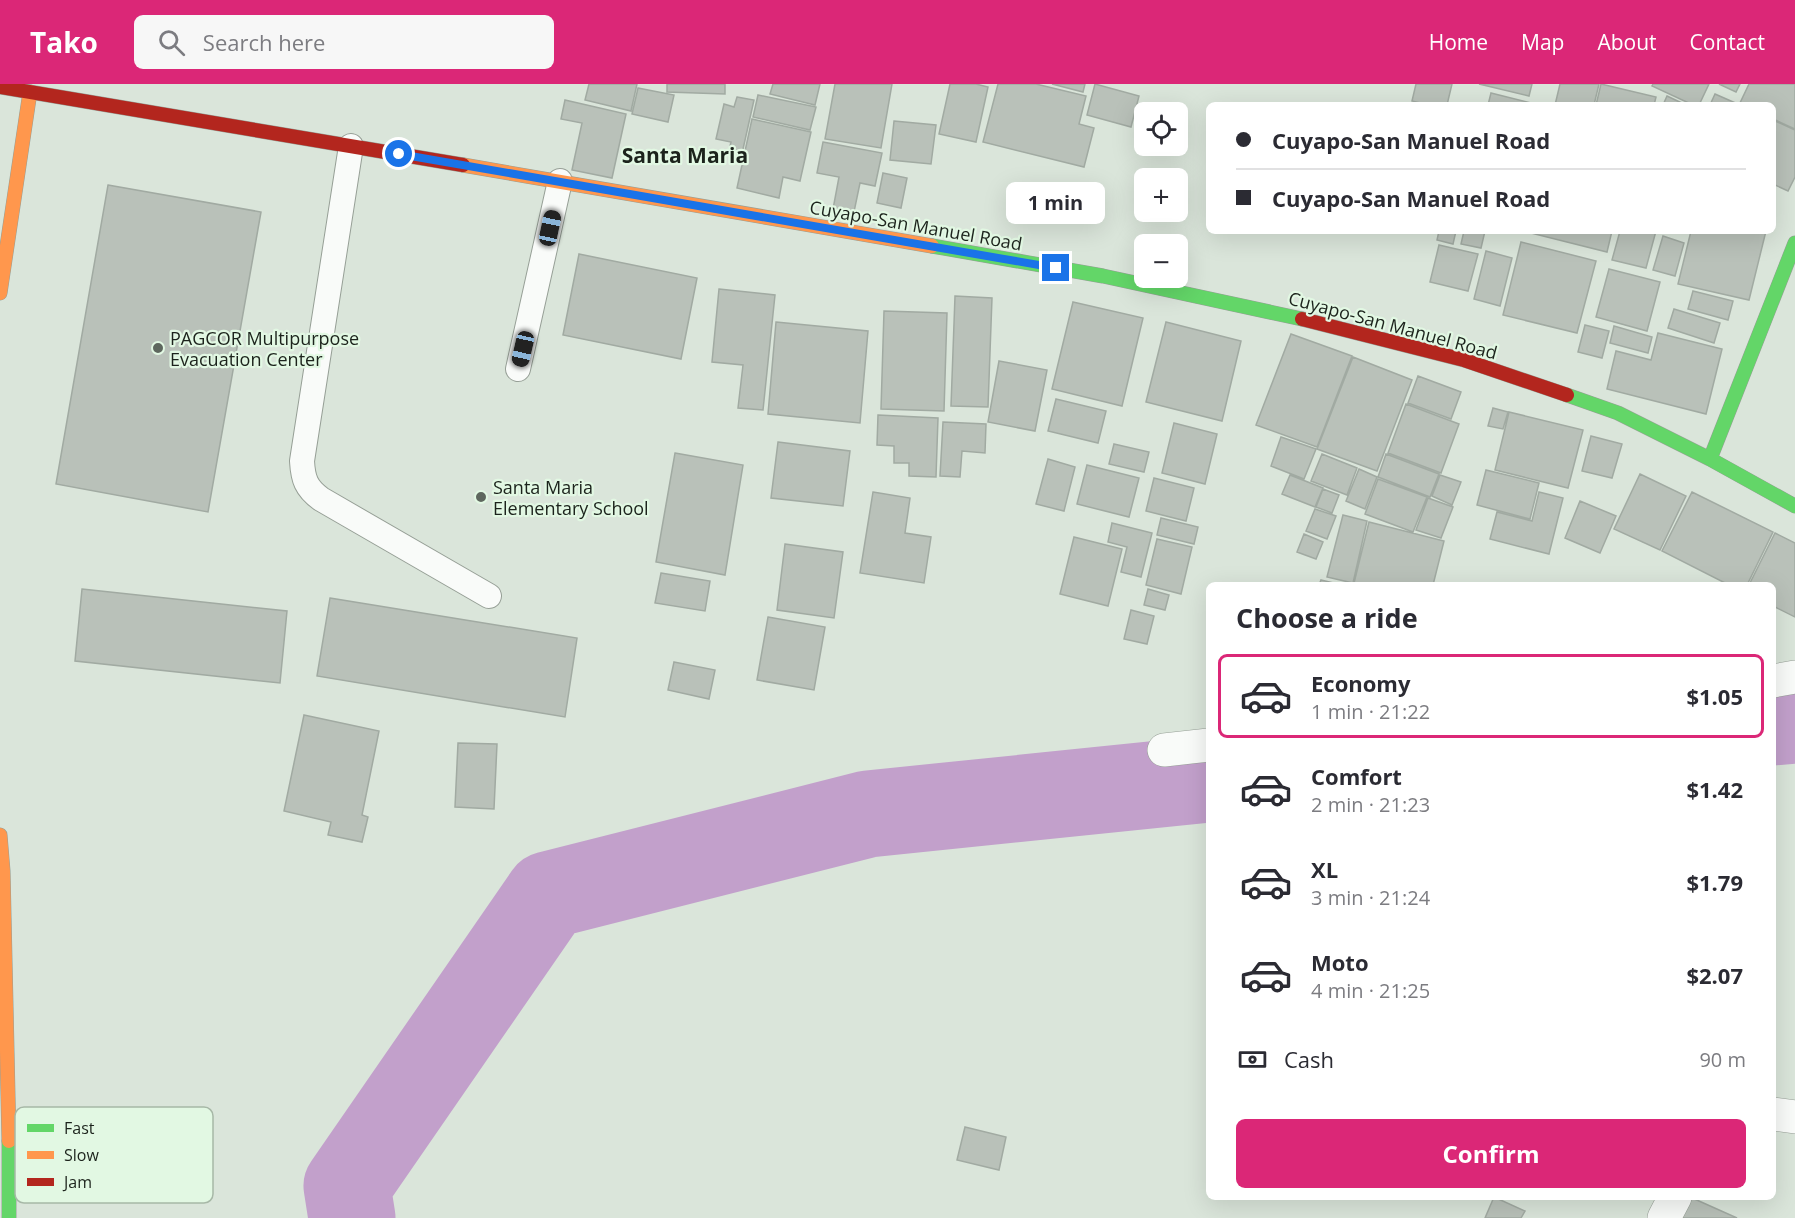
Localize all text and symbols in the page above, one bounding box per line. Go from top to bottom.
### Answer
search box [134,15,554,69]
text: Tako [30,23,98,61]
icon: search [155,26,188,59]
text: Search here [203,27,325,57]
text: Home [1429,28,1488,56]
text: Map [1521,28,1564,56]
text: About [1597,28,1657,56]
text: Contact [1690,28,1765,56]
map controls [1134,102,1188,288]
button: locate [1134,102,1188,156]
text: Cuyapo-San Manuel Road [1272,125,1550,155]
route start [385,140,412,167]
district label: Santa Maria [622,141,748,169]
button: + [1134,168,1188,222]
callout: 1 min [1006,181,1106,223]
text: Cuyapo-San Manuel Road [1272,183,1550,213]
text: 1 min [1028,189,1083,216]
street label: Cuyapo-San Manuel Road [808,195,1024,255]
car [537,209,563,247]
button: − [1134,234,1188,288]
route end [1042,254,1069,281]
street label: Cuyapo-San Manuel Road [1286,286,1500,364]
place label: PAGCOR Multipurpose Evacuation Center [170,326,359,371]
car [510,329,536,369]
marker: PAGCOR Multipurpose Evacuation Center [151,341,165,355]
place label: Santa Maria Elementary School [493,475,649,520]
marker: Santa Maria Elementary School [474,490,488,504]
text: Choose a ride [1236,599,1418,636]
text: Economy [1311,668,1410,698]
icon: car [1239,669,1293,723]
text: $1.05 [1686,681,1743,711]
text: 1 min · 21:22 [1311,698,1430,725]
text: Comfort [1311,761,1402,791]
icon: car [1239,762,1293,816]
text: $1.42 [1686,774,1743,804]
text: 2 min · 21:23 [1311,791,1430,818]
text: XL [1311,854,1338,884]
icon: car [1239,855,1293,909]
text: $1.79 [1686,867,1743,897]
text: 3 min · 21:24 [1311,884,1430,911]
text: Moto [1311,947,1369,977]
icon: car [1239,948,1293,1002]
text: $2.07 [1686,960,1743,990]
text: 4 min · 21:25 [1311,977,1430,1004]
icon: cash [1236,1043,1269,1076]
text: Cash [1284,1044,1334,1074]
text: 90 m [1699,1046,1746,1073]
legend [15,1107,213,1203]
text: Fast [64,1117,95,1139]
button: Confirm [1236,1119,1746,1188]
text: Slow [64,1144,99,1166]
text: Jam [62,1171,92,1193]

